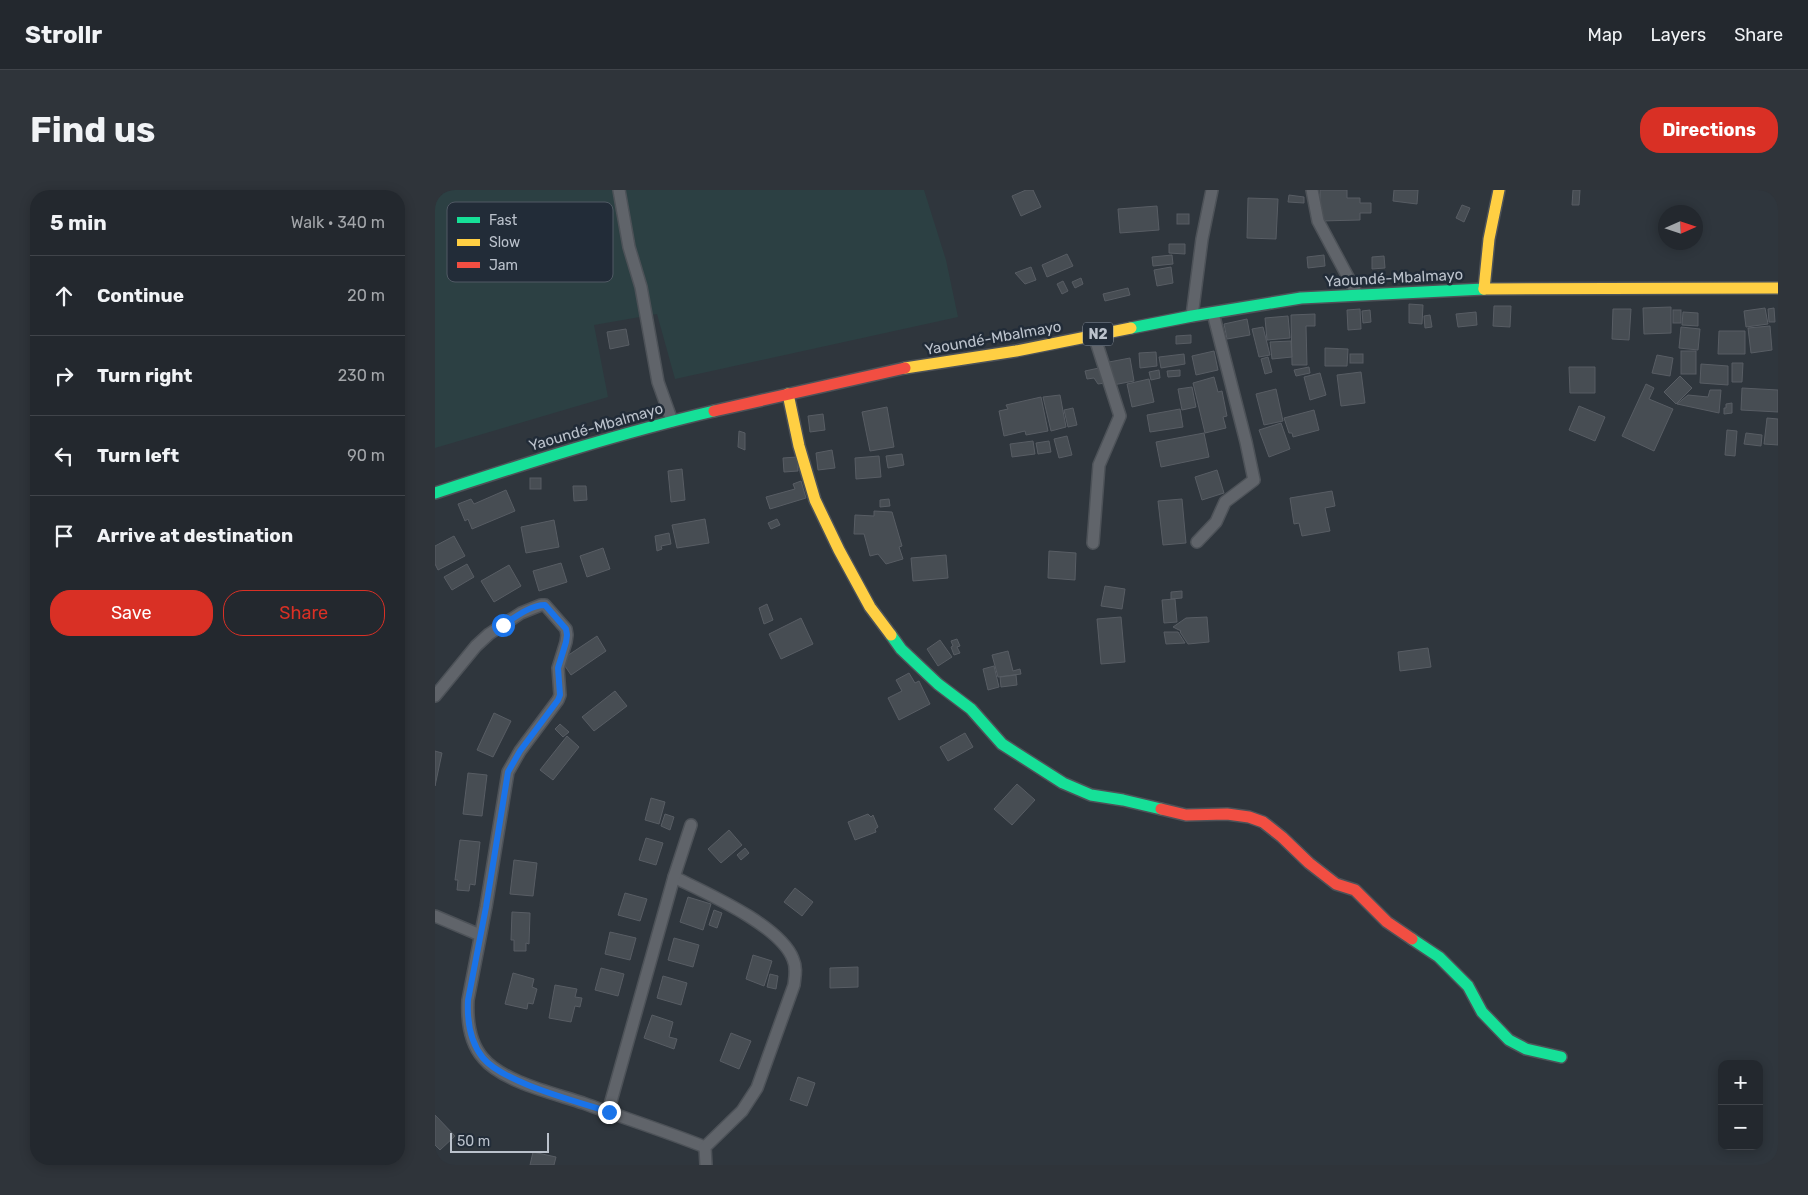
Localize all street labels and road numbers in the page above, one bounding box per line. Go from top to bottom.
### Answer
street label: Yaoundé-Mbalmayo [1324,265,1464,291]
street label: Yaoundé-Mbalmayo [923,317,1063,359]
road number: N2 [1083,322,1113,346]
street label: Yaoundé-Mbalmayo [527,399,665,455]

